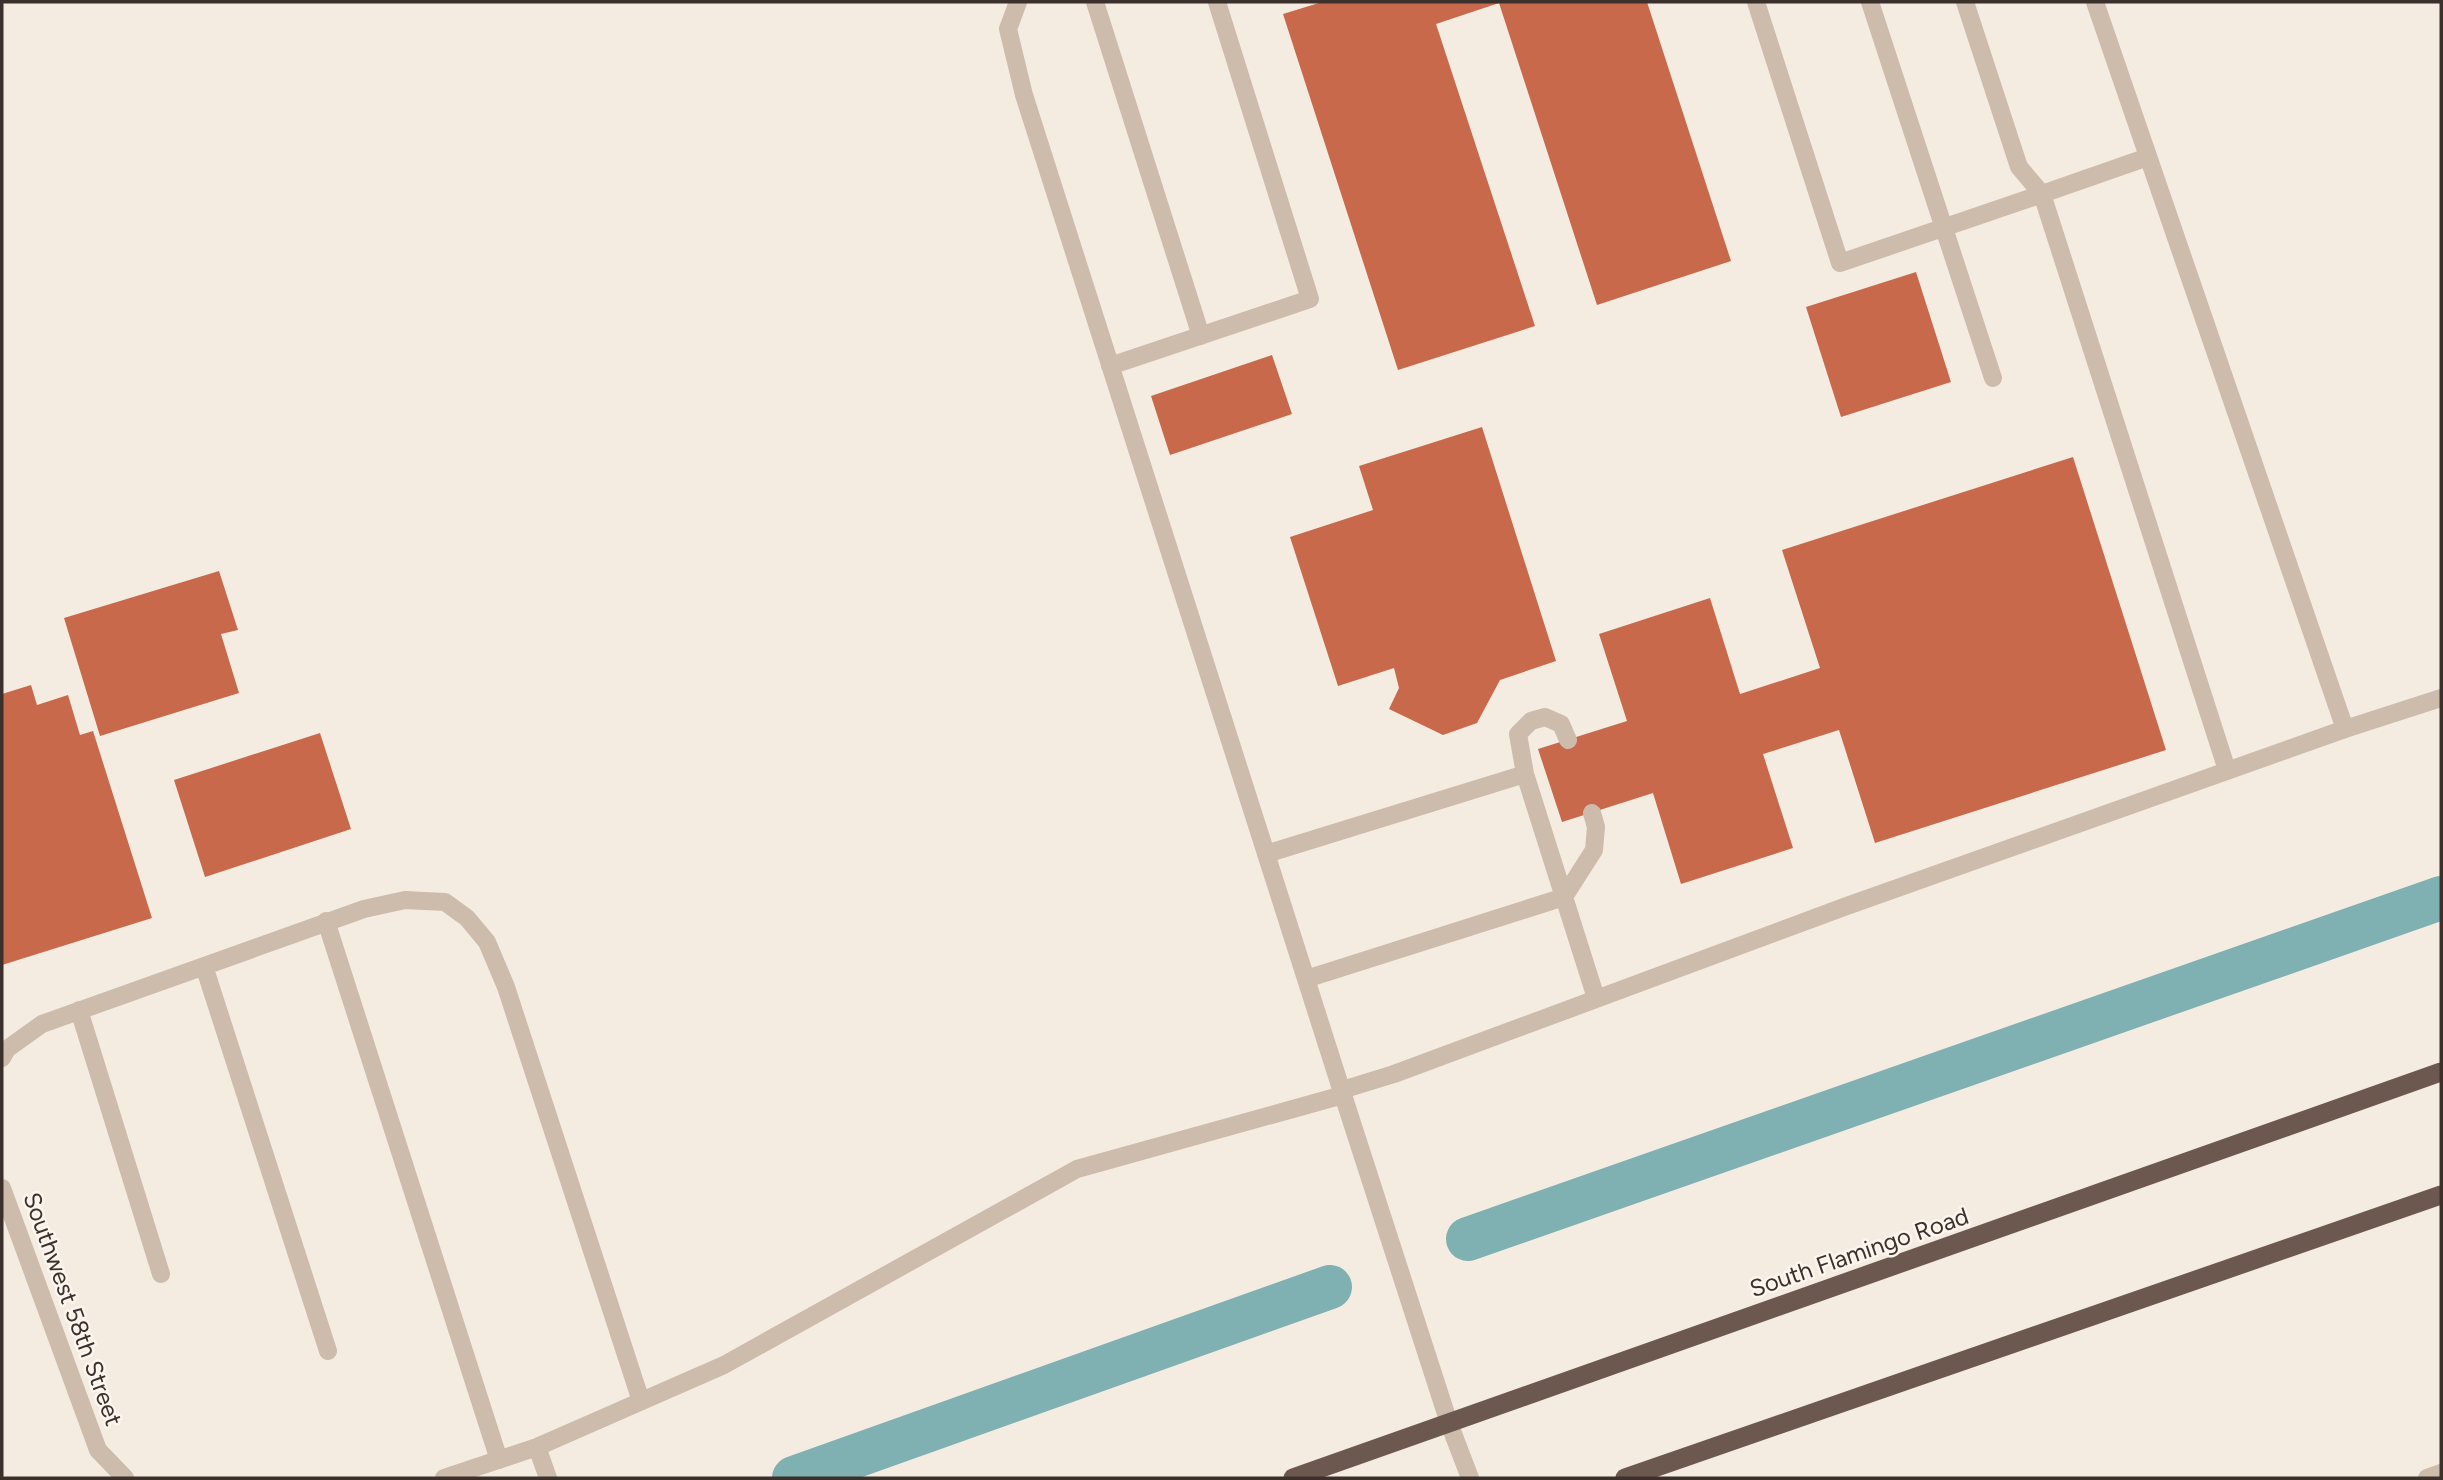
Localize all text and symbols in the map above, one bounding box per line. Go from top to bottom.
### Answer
street label: Southwest 58th Street [17,1188,129,1430]
street label: South Flamingo Road [1746,1201,1972,1303]

